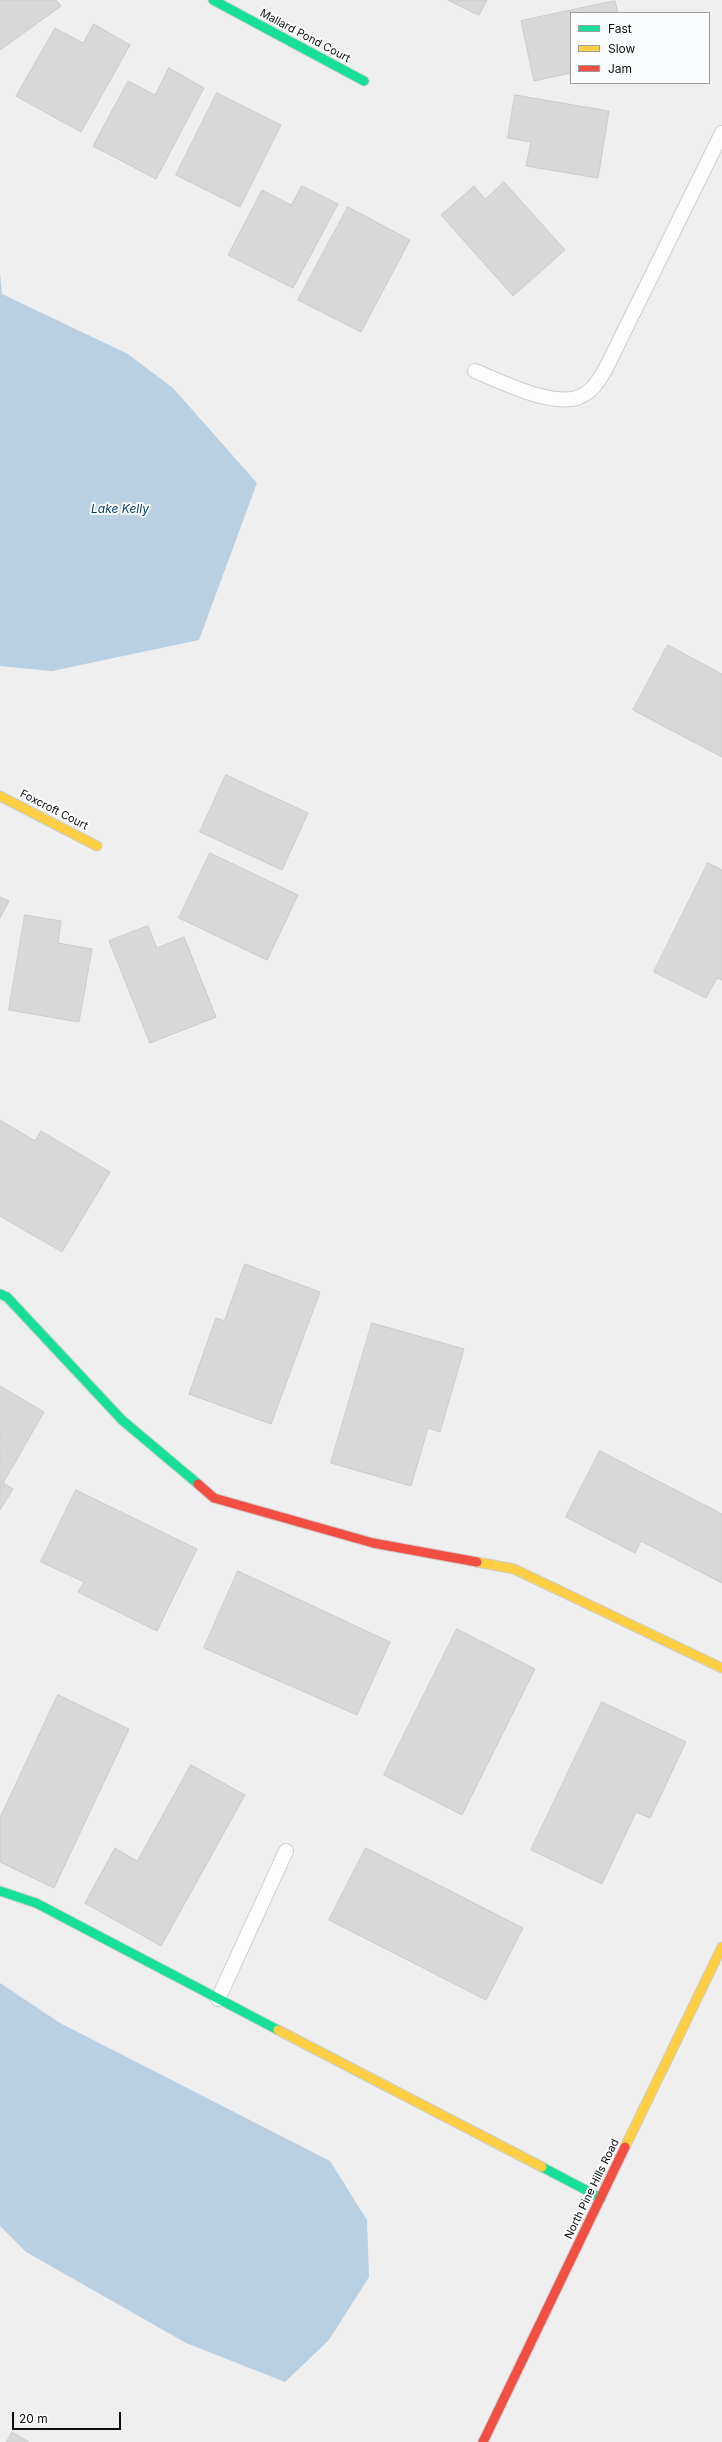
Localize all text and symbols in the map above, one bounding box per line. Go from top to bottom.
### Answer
street label: Mallard Pond Court [258,7,352,65]
legend [570,12,710,84]
text: Fast [608,21,632,36]
text: Slow [608,41,635,56]
text: Jam [608,61,632,76]
water label: Lake Kelly [91,502,149,516]
street label: Foxcroft Court [18,787,90,833]
street label: North Pine Hills Road [562,2137,622,2241]
scale bar [14,2404,123,2430]
text: 20 m [19,2411,48,2426]

